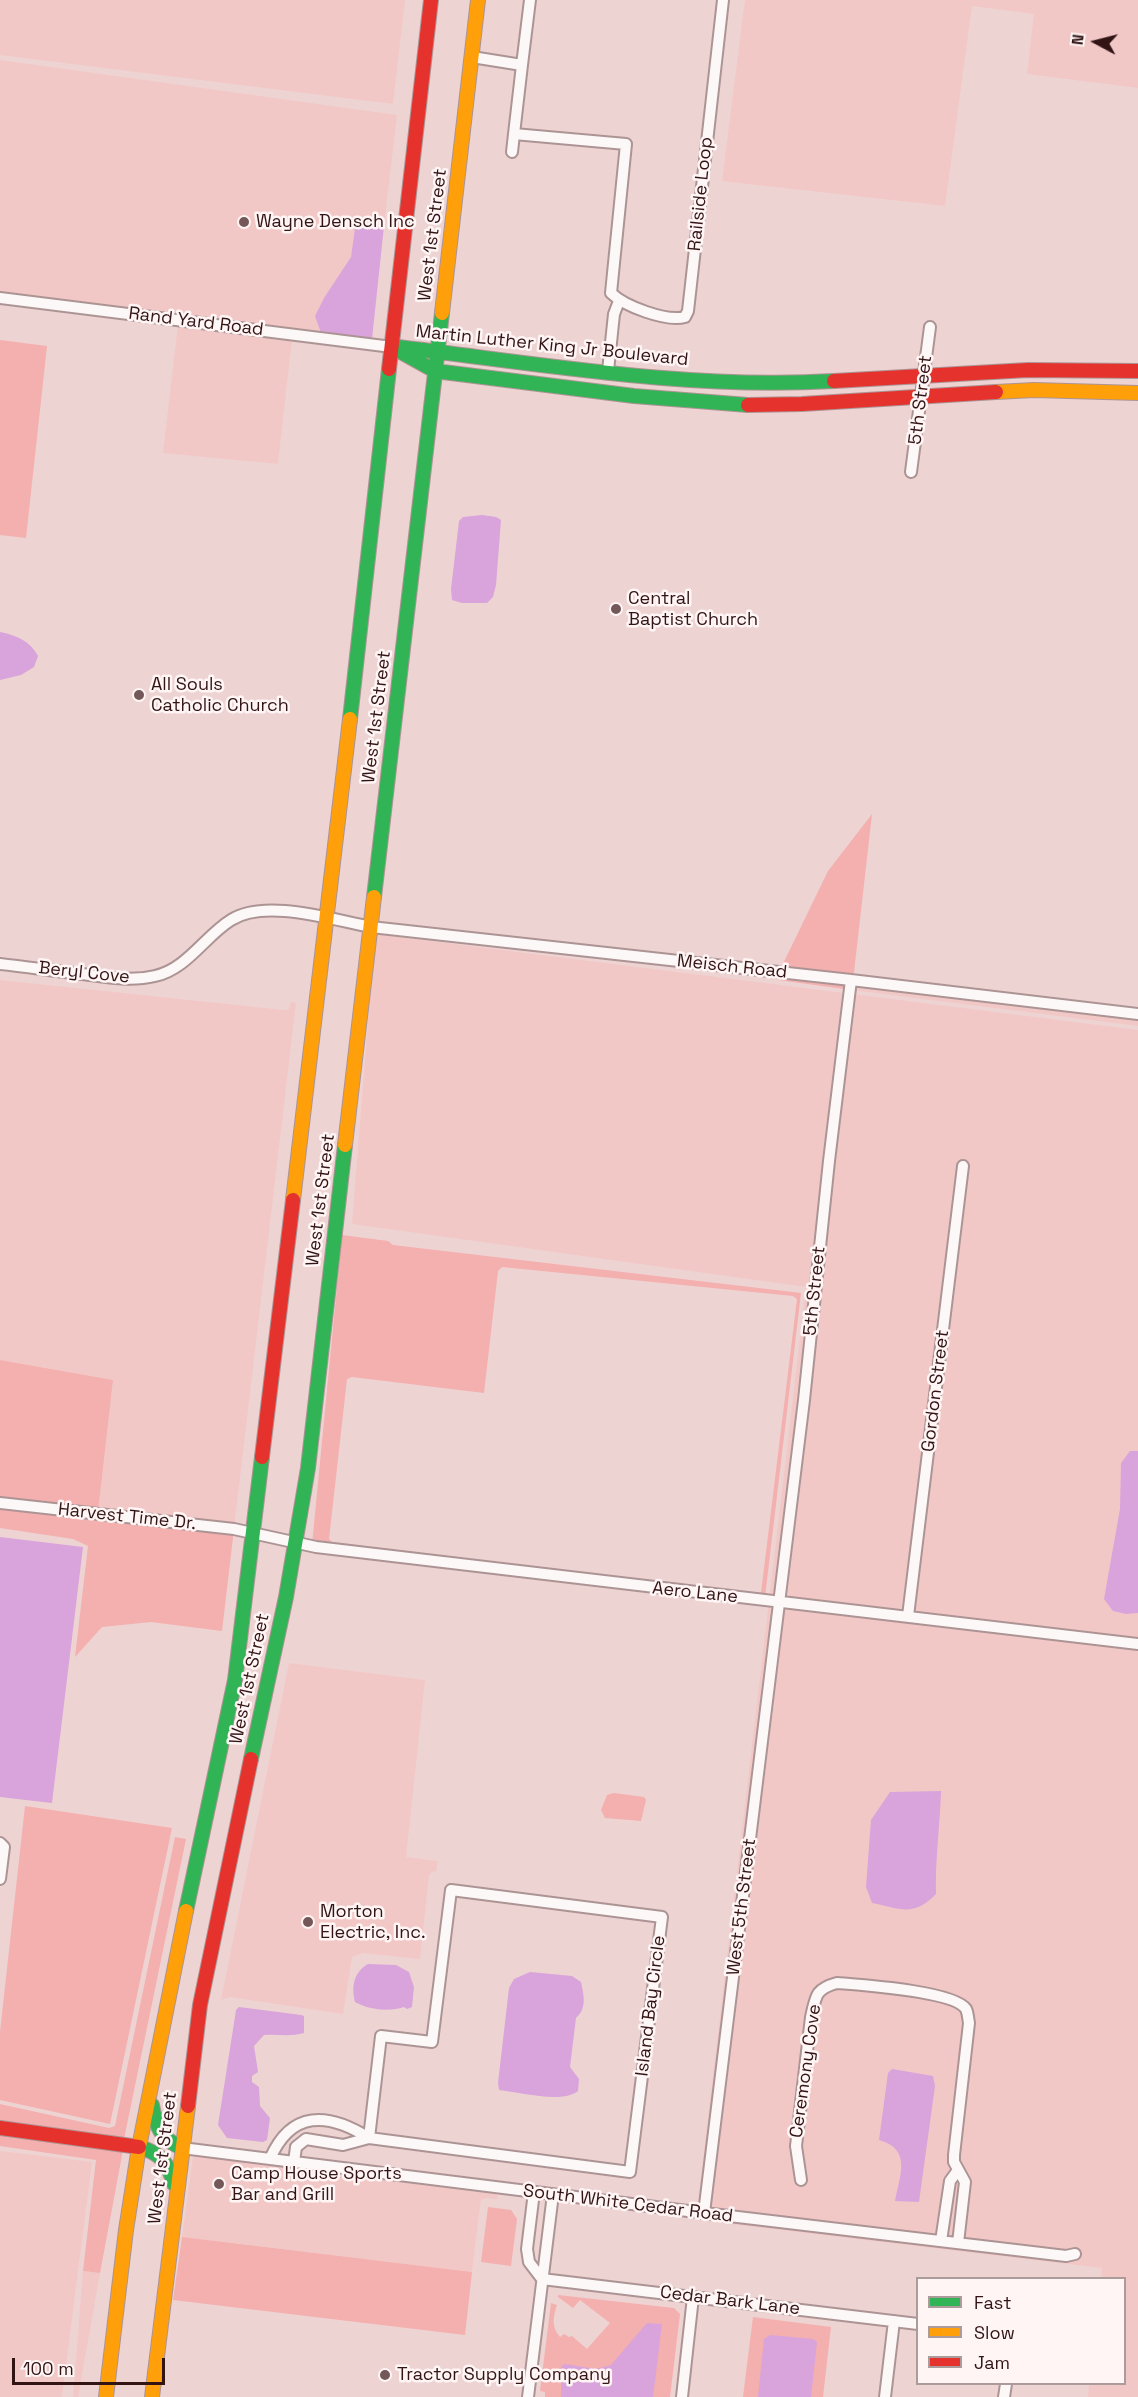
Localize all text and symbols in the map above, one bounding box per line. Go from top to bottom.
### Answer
north arrow [1066,12,1126,72]
text: N [1067,33,1089,46]
street label: Railside Loop [684,136,718,252]
street label: West 1st Street [414,168,452,302]
place label: Wayne Densch Inc [256,211,415,233]
marker: Wayne Densch Inc [237,215,251,229]
street label: Rand Yard Road [127,303,265,341]
street label: Martin Luther King Jr Boulevard [415,321,689,371]
street label: 5th Street [905,354,937,446]
place label: Central Baptist Church [628,588,758,630]
marker: Central Baptist Church [609,602,623,616]
street label: West 1st Street [358,650,396,784]
place label: All Souls Catholic Church [151,674,289,716]
marker: All Souls Catholic Church [132,688,146,702]
street label: Meisch Road [676,950,788,984]
street label: Beryl Cove [37,957,131,989]
street label: West 1st Street [302,1133,340,1267]
street label: 5th Street [800,1245,830,1337]
street label: Gordon Street [918,1329,954,1453]
street label: Harvest Time Dr. [57,1499,197,1535]
street label: Aero Lane [651,1578,739,1608]
street label: West 1st Street [226,1612,274,1746]
street label: West 5th Street [723,1837,761,1977]
place label: Morton Electric, Inc. [320,1901,425,1944]
marker: Morton Electric, Inc. [301,1915,315,1929]
street label: Island Bay Circle [632,1934,670,2078]
street label: Ceremony Cove [786,2003,826,2139]
street label: West 1st Street [144,2091,182,2225]
place label: Camp House Sports Bar and Grill [231,2163,402,2206]
marker: Camp House Sports Bar and Grill [212,2177,226,2191]
street label: South White Cedar Road [522,2180,734,2228]
legend [916,2277,1126,2385]
street label: Cedar Bark Lane [659,2282,801,2320]
text: Fast [974,2291,1011,2314]
text: Slow [974,2321,1015,2344]
scale bar [15,2346,168,2384]
text: Jam [974,2351,1010,2374]
text: 100 m [23,2357,74,2380]
place label: Tractor Supply Company [397,2364,611,2386]
marker: Tractor Supply Company [378,2368,392,2382]

